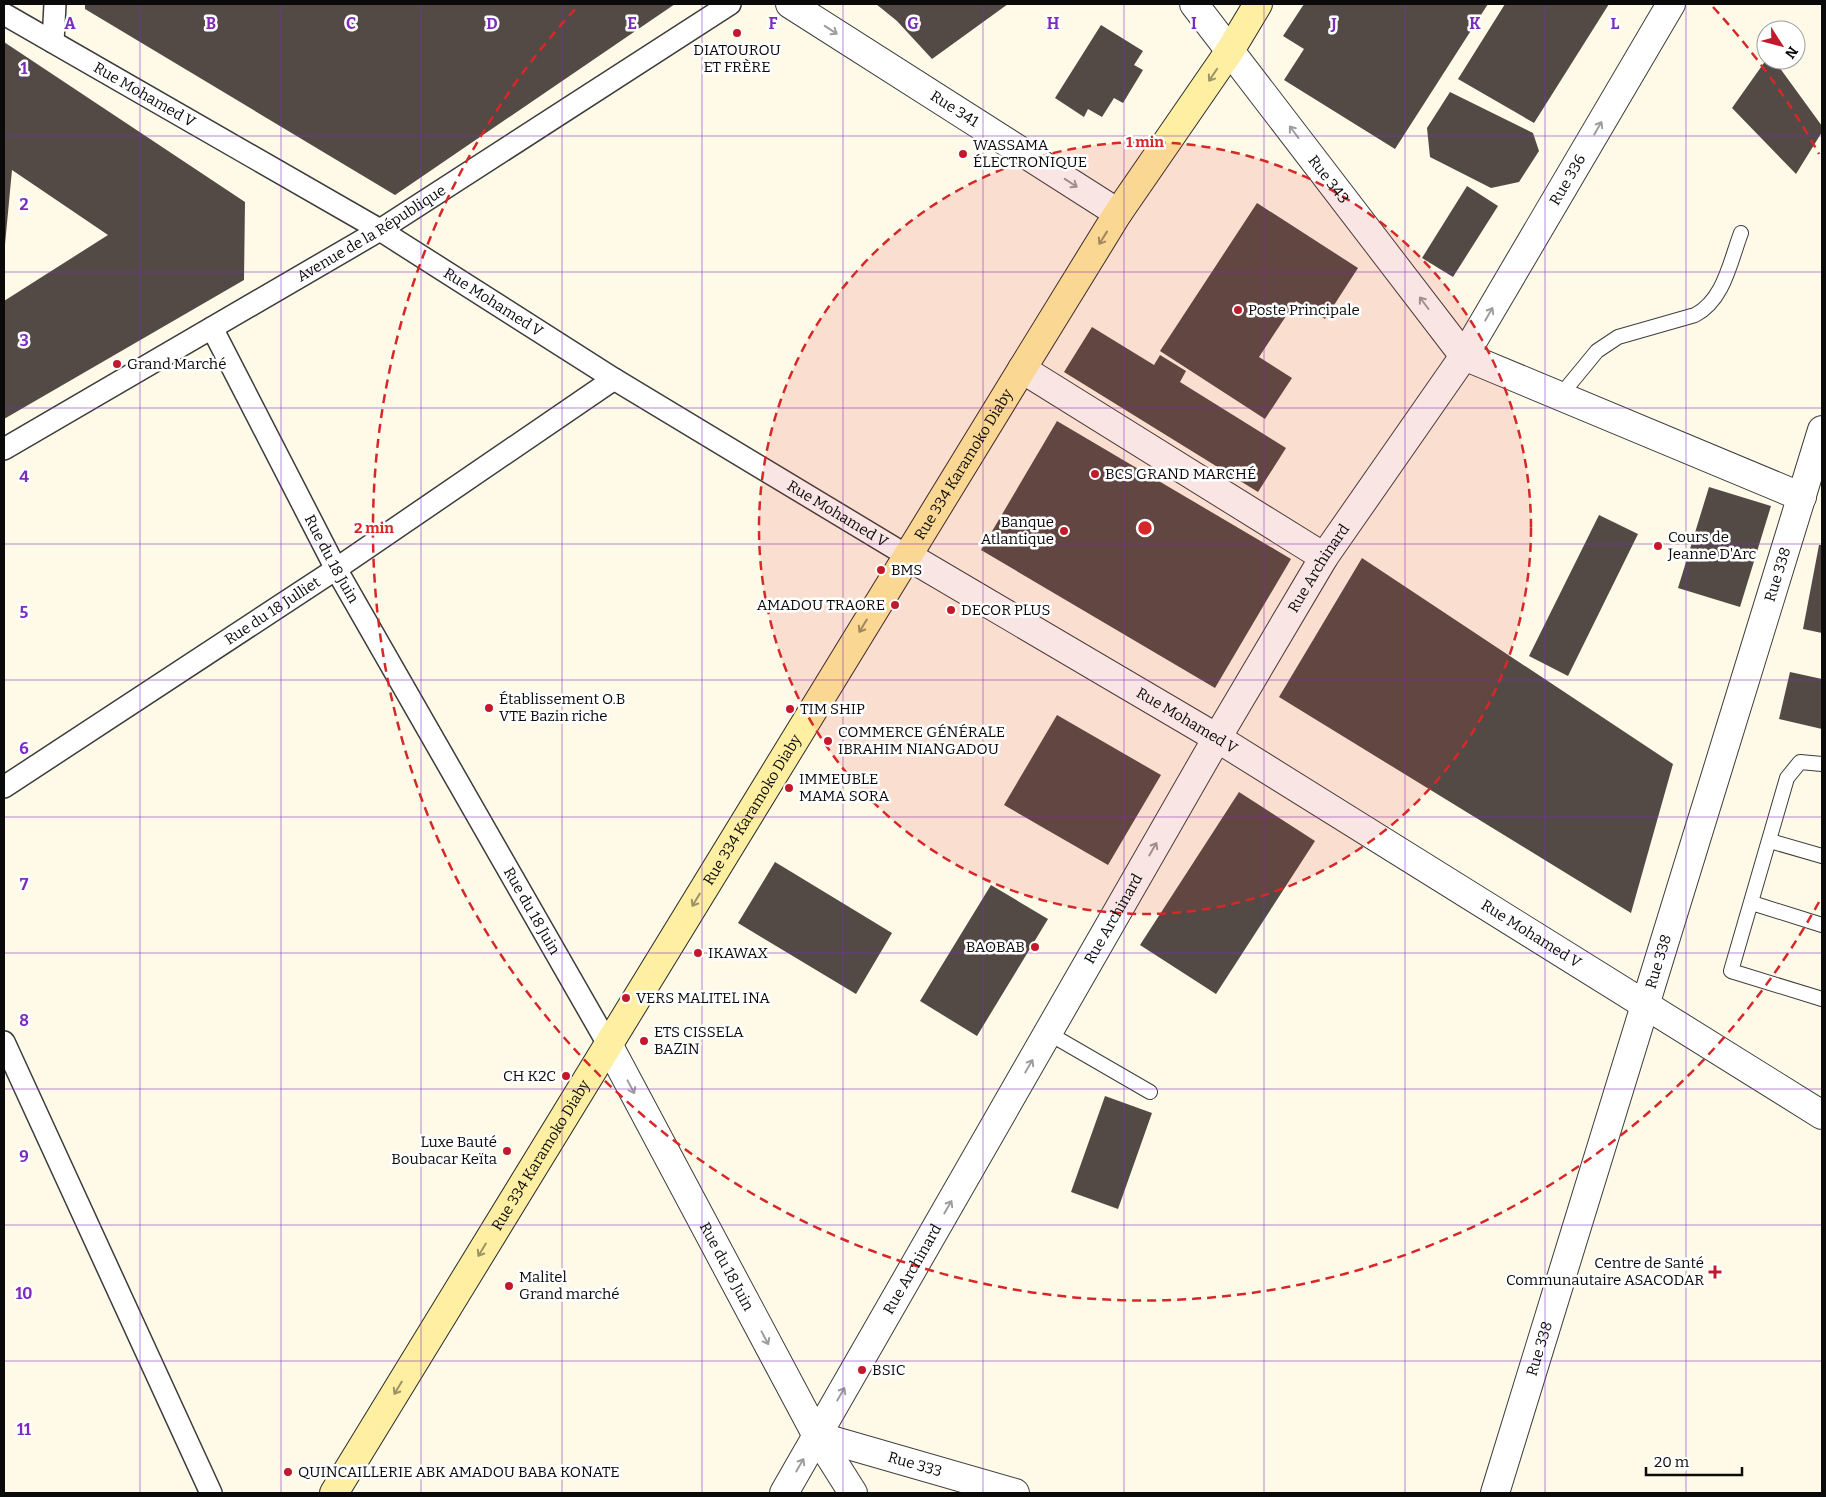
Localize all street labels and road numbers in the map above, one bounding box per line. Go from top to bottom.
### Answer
street label: Rue Mohamed V [90,58,199,131]
street label: Rue 341 [927,87,982,131]
street label: Rue 336 [1546,151,1590,208]
street label: Rue 343 [1304,152,1353,207]
street label: Avenue de la République [294,181,449,285]
street label: Rue Mohamed V [440,264,547,341]
street label: Rue 334 Karamoko Diaby [911,386,1017,543]
street label: Rue Mohamed V [784,476,892,551]
street label: Rue du 18 Juin [301,512,363,607]
street label: Rue Archinard [1284,521,1353,616]
street label: Rue 338 [1761,545,1794,604]
street label: Rue du 18 Julliet [221,573,324,649]
street label: Rue Mohamed V [1133,684,1241,758]
street label: Rue 334 Karamoko Diaby [699,731,805,888]
street label: Rue du 18 Juin [500,864,564,958]
street label: Rue Archinard [1080,870,1146,967]
street label: Rue Mohamed V [1478,896,1585,972]
street label: Rue 338 [1642,932,1675,991]
street label: Rue 334 Karamoko Diaby [488,1077,594,1234]
street label: Rue du 18 Juin [696,1219,758,1314]
street label: Rue Archinard [879,1221,945,1317]
street label: Rue 338 [1523,1319,1556,1378]
street label: Rue 333 [886,1448,944,1481]

